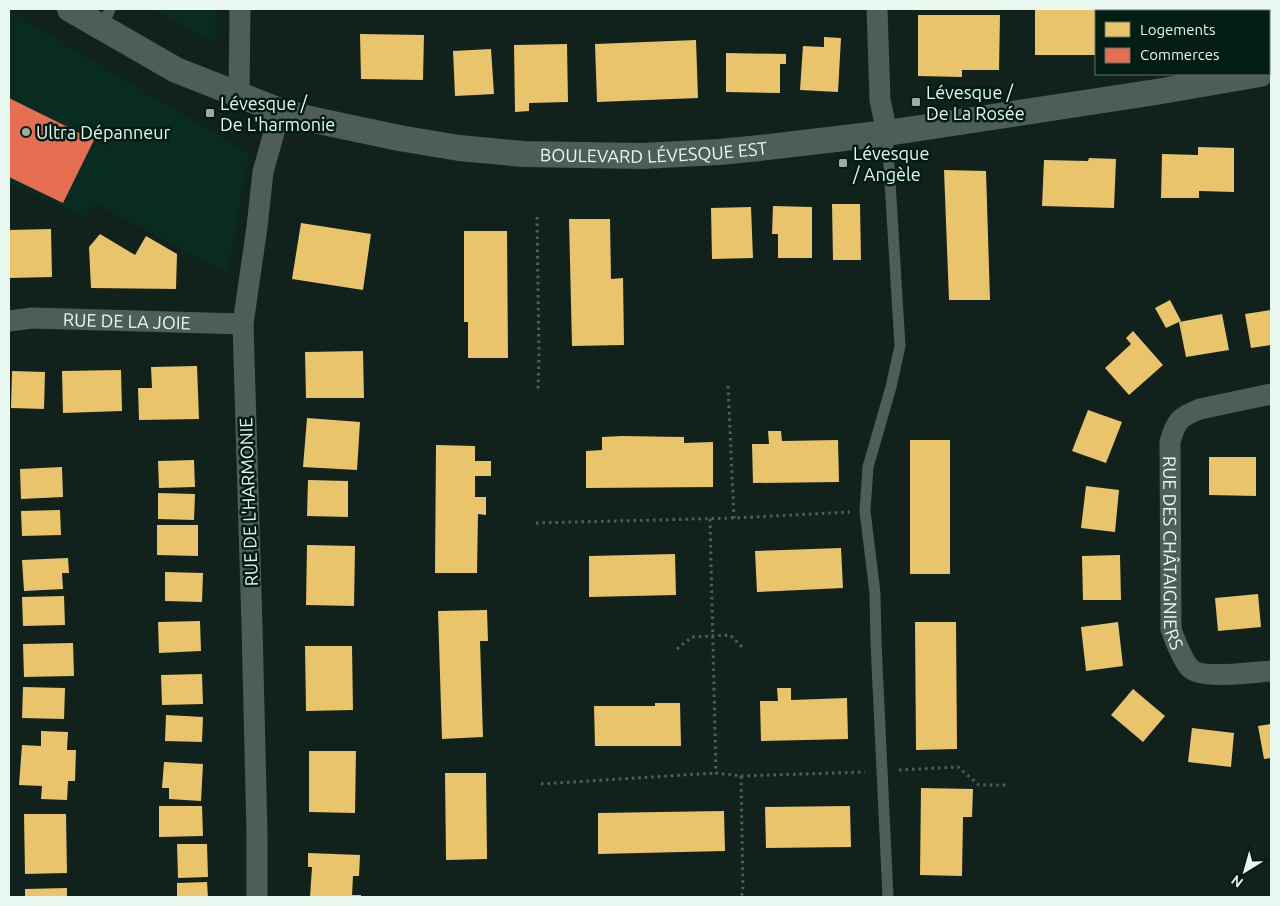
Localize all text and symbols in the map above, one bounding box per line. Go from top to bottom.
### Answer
legend [1095,10,1270,75]
text: Logements [1140,21,1216,38]
text: Commerces [1140,46,1220,63]
place label: Lévesque / De La Rosée [926,82,1025,123]
place label: Lévesque / De L'harmonie [220,93,335,134]
marker: Lévesque / De La Rosée [910,96,922,108]
marker: Lévesque / De L'harmonie [204,107,216,119]
place label: Ultra Dépanneur [36,122,170,142]
marker: Ultra Dépanneur [20,126,32,138]
street label: BOULEVARD LÉVESQUE EST [540,137,768,166]
place label: Lévesque / Angèle [852,143,929,184]
marker: Lévesque / Angèle [837,157,849,169]
street label: RUE DE LA JOIE [63,309,191,333]
street label: RUE DE L'HARMONIE [235,417,261,587]
street label: RUE DES CHÂTAIGNIERS [1160,456,1188,652]
north arrow [1220,846,1270,896]
text: N [1228,872,1246,891]

